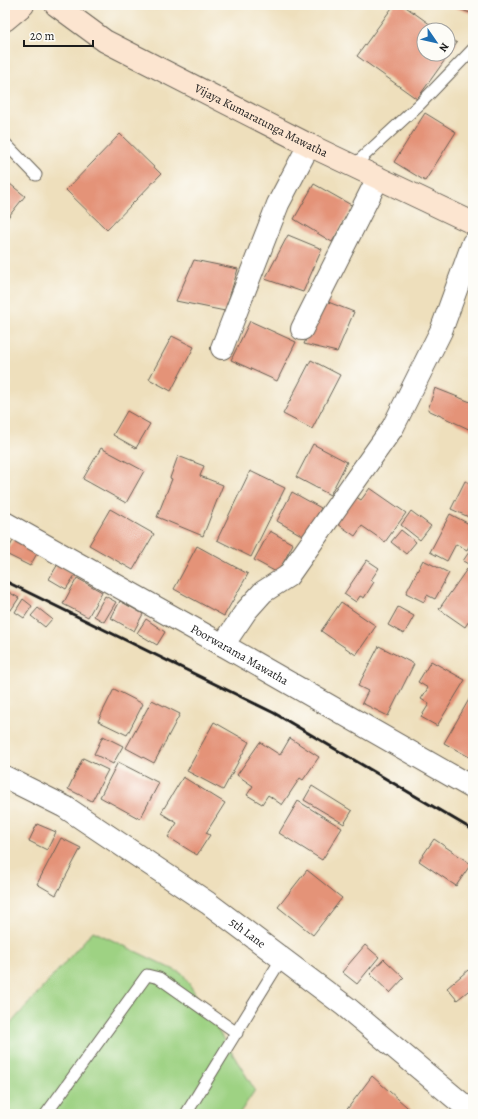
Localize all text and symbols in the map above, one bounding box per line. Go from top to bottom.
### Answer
scale bar [24,22,93,48]
north arrow [416,22,456,62]
text: 20 m [30,28,54,44]
text: N [435,40,452,55]
street label: Vijaya Kumaratunga Mawatha [191,80,331,161]
street label: Poorwarama Mawatha [188,621,292,689]
street label: 5th Lane [226,914,269,952]

